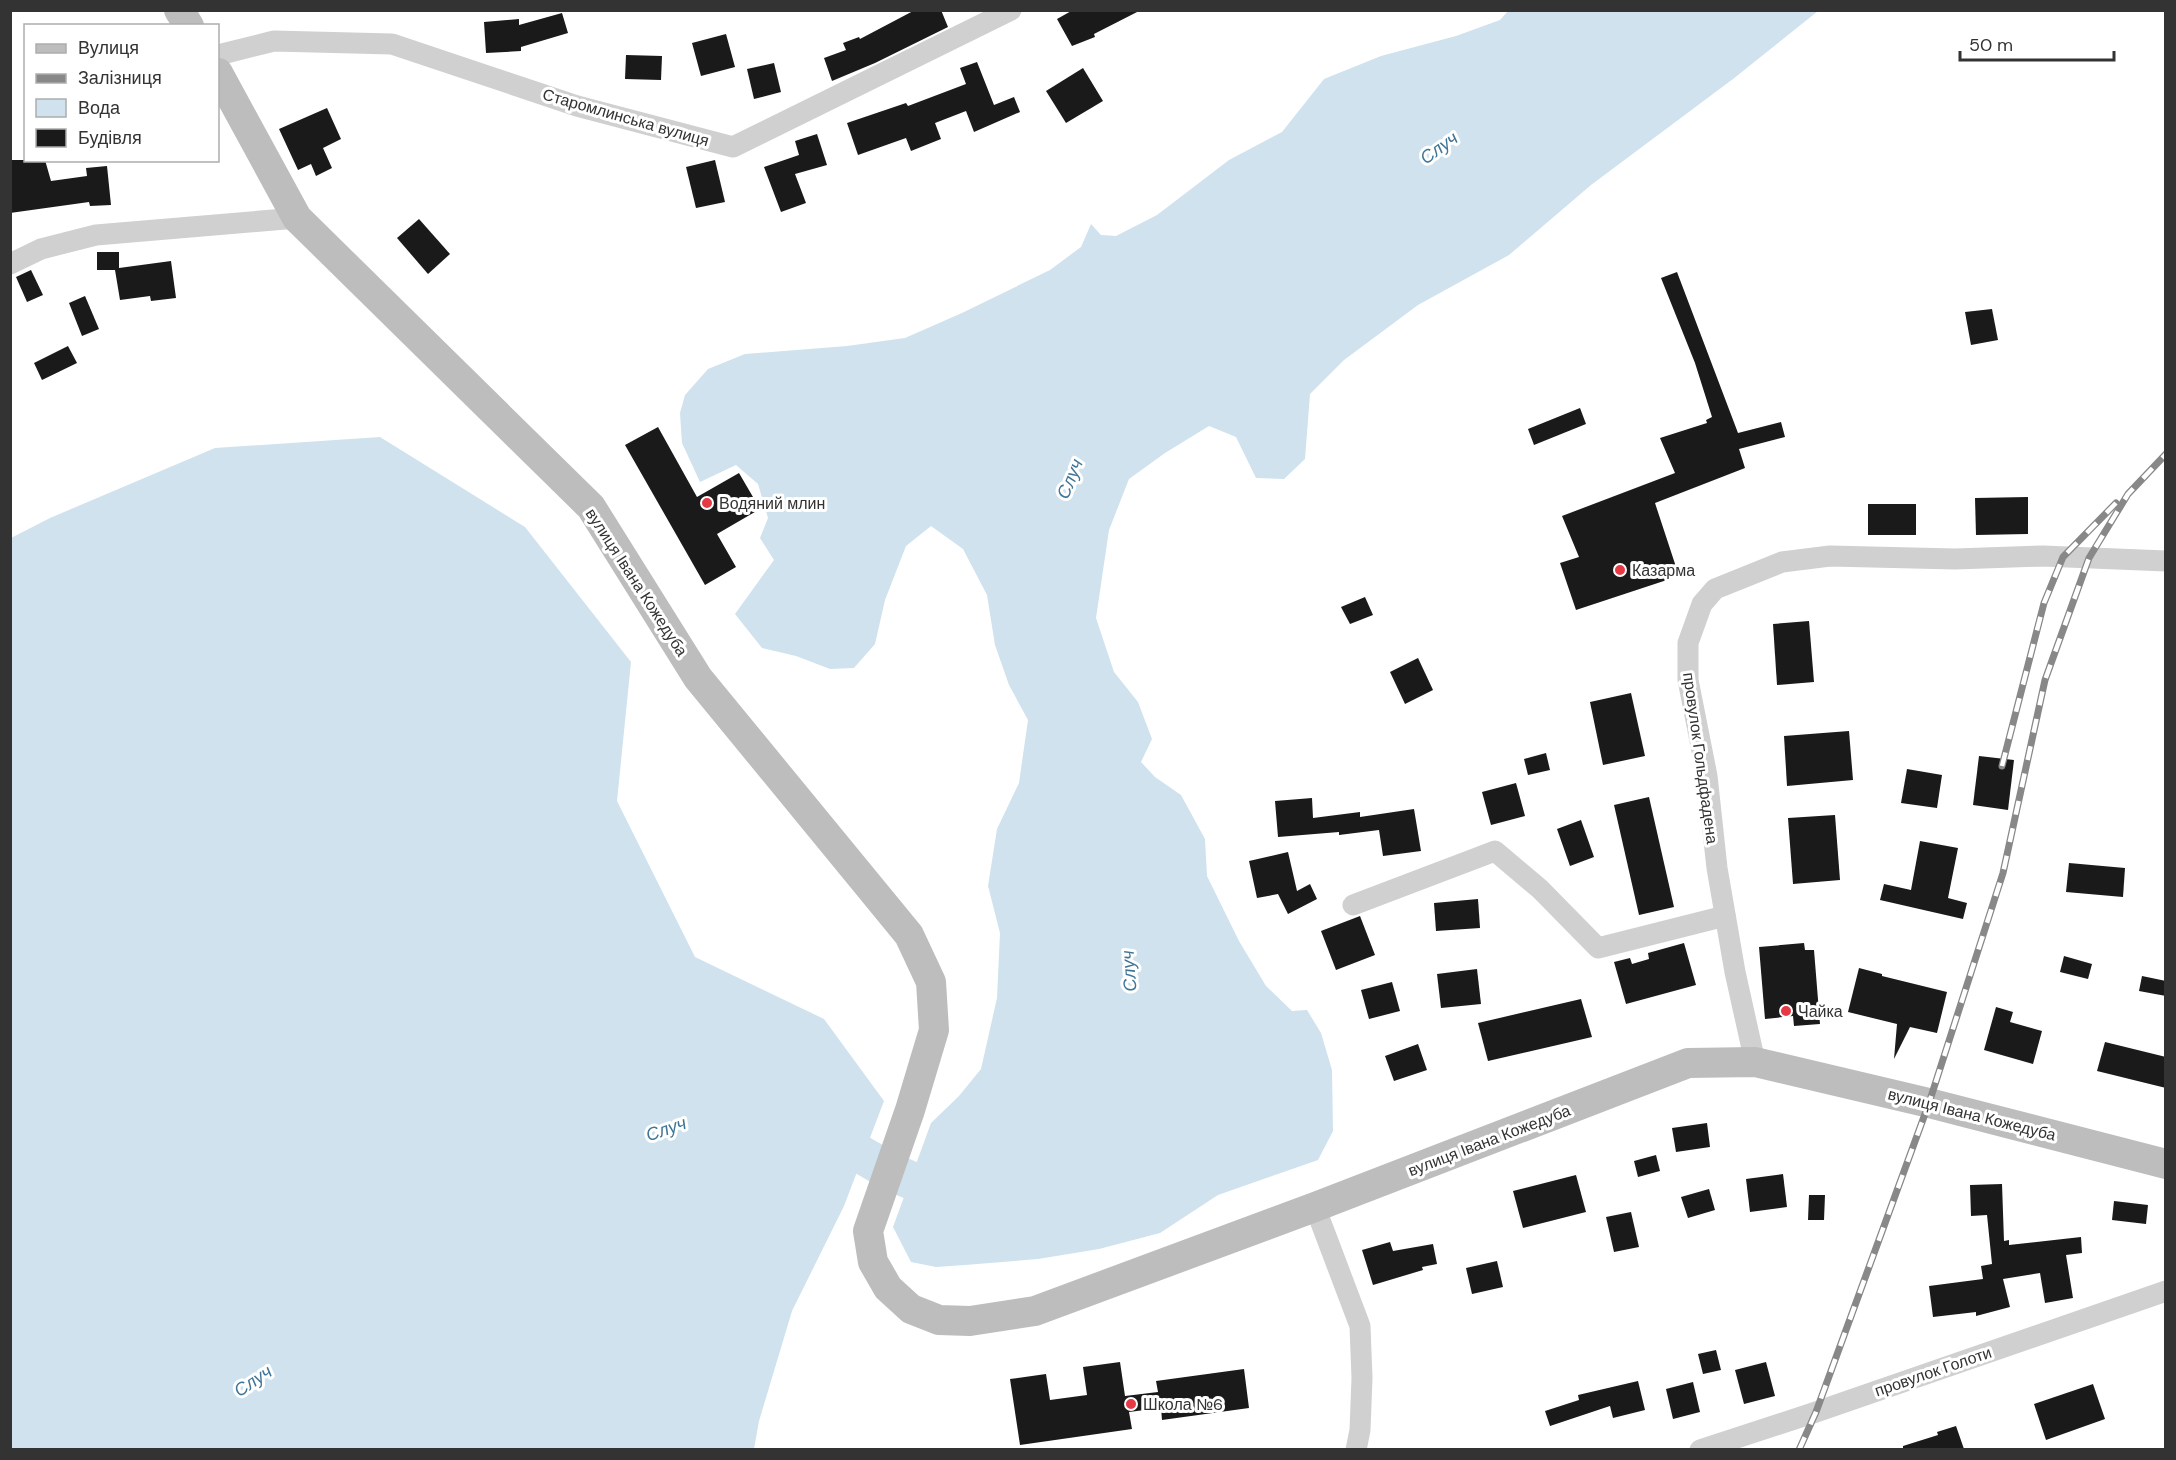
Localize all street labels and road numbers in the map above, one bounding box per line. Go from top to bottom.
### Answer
street label: Старомлинська вулиця [540,84,712,151]
street label: вулиця Івана Кожедуба [581,504,692,660]
street label: провулок Гольдфадена [1678,671,1723,845]
street label: вулиця Івана Кожедуба [1886,1083,2058,1146]
street label: вулиця Івана Кожедуба [1405,1100,1573,1181]
street label: провулок Голоти [1872,1342,1994,1401]

